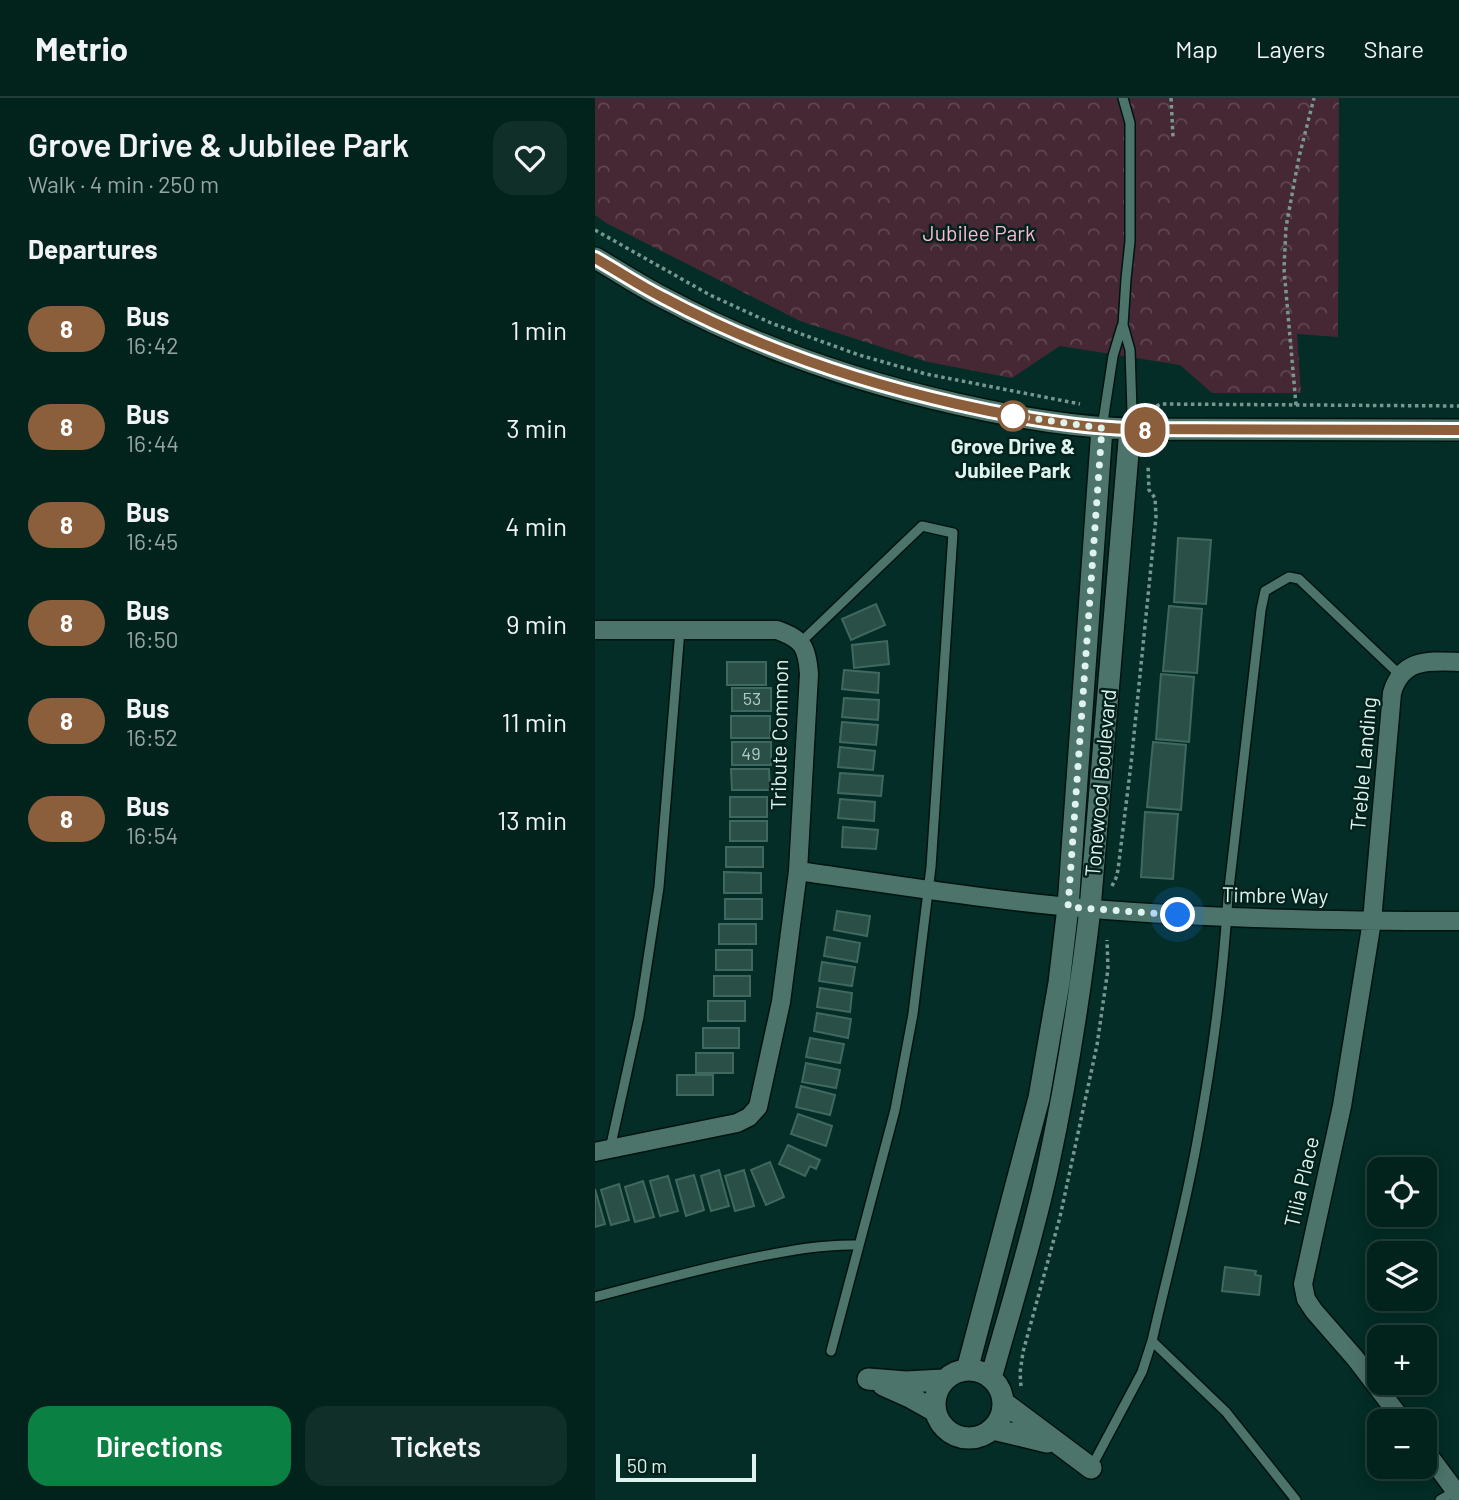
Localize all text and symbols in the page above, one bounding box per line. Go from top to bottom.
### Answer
text: Metrio [35,28,128,68]
text: Map [1175,34,1218,63]
text: Layers [1256,34,1325,63]
text: Share [1363,34,1424,63]
button: heart [493,121,567,195]
text: Grove Drive & Jubilee Park [28,124,409,164]
text: Walk · 4 min · 250 m [28,170,219,198]
park label: Jubilee Park [923,220,1035,245]
text: Departures [28,233,158,264]
text: Bus [126,300,169,331]
text: 8 [60,314,73,343]
text: 1 min [511,314,567,345]
text: 16:42 [126,331,179,359]
text: Bus [126,398,169,429]
marker: Grove Drive & Jubilee Park [998,401,1028,431]
line badge: 8 [1122,407,1168,453]
text: 8 [60,412,73,441]
text: 3 min [506,412,567,443]
text: 8 [1139,415,1151,444]
text: 16:44 [126,429,179,457]
place label: Grove Drive & Jubilee Park [951,433,1075,482]
text: Bus [126,496,169,527]
text: 8 [60,510,73,539]
text: 4 min [505,510,567,541]
text: 16:45 [126,527,178,555]
text: Bus [126,594,169,625]
text: 8 [60,608,73,637]
text: 9 min [506,608,567,639]
text: 16:50 [126,625,179,653]
street label: Tribute Common [765,659,792,811]
house number: 53 [743,687,761,709]
street label: Tonewood Boulevard [1079,688,1120,878]
text: Bus [126,692,169,723]
street label: Treble Landing [1344,696,1381,832]
text: 8 [60,706,73,735]
text: 11 min [501,706,567,737]
text: 16:52 [126,723,178,751]
house number: 49 [741,742,761,764]
text: Bus [126,790,169,821]
text: 8 [60,804,73,833]
text: 13 min [497,804,567,835]
text: 16:54 [126,821,178,849]
street label: Timbre Way [1222,881,1329,908]
your location [1160,897,1195,932]
street label: Tilia Place [1278,1134,1323,1229]
map controls [1367,1157,1437,1479]
button: locate [1367,1157,1437,1227]
button: layers [1367,1241,1437,1311]
button: + [1367,1325,1437,1395]
button: Directions [28,1406,291,1486]
button: Tickets [305,1406,567,1486]
button: − [1367,1409,1437,1479]
scale bar [616,1451,756,1483]
text: 50 m [627,1454,667,1477]

